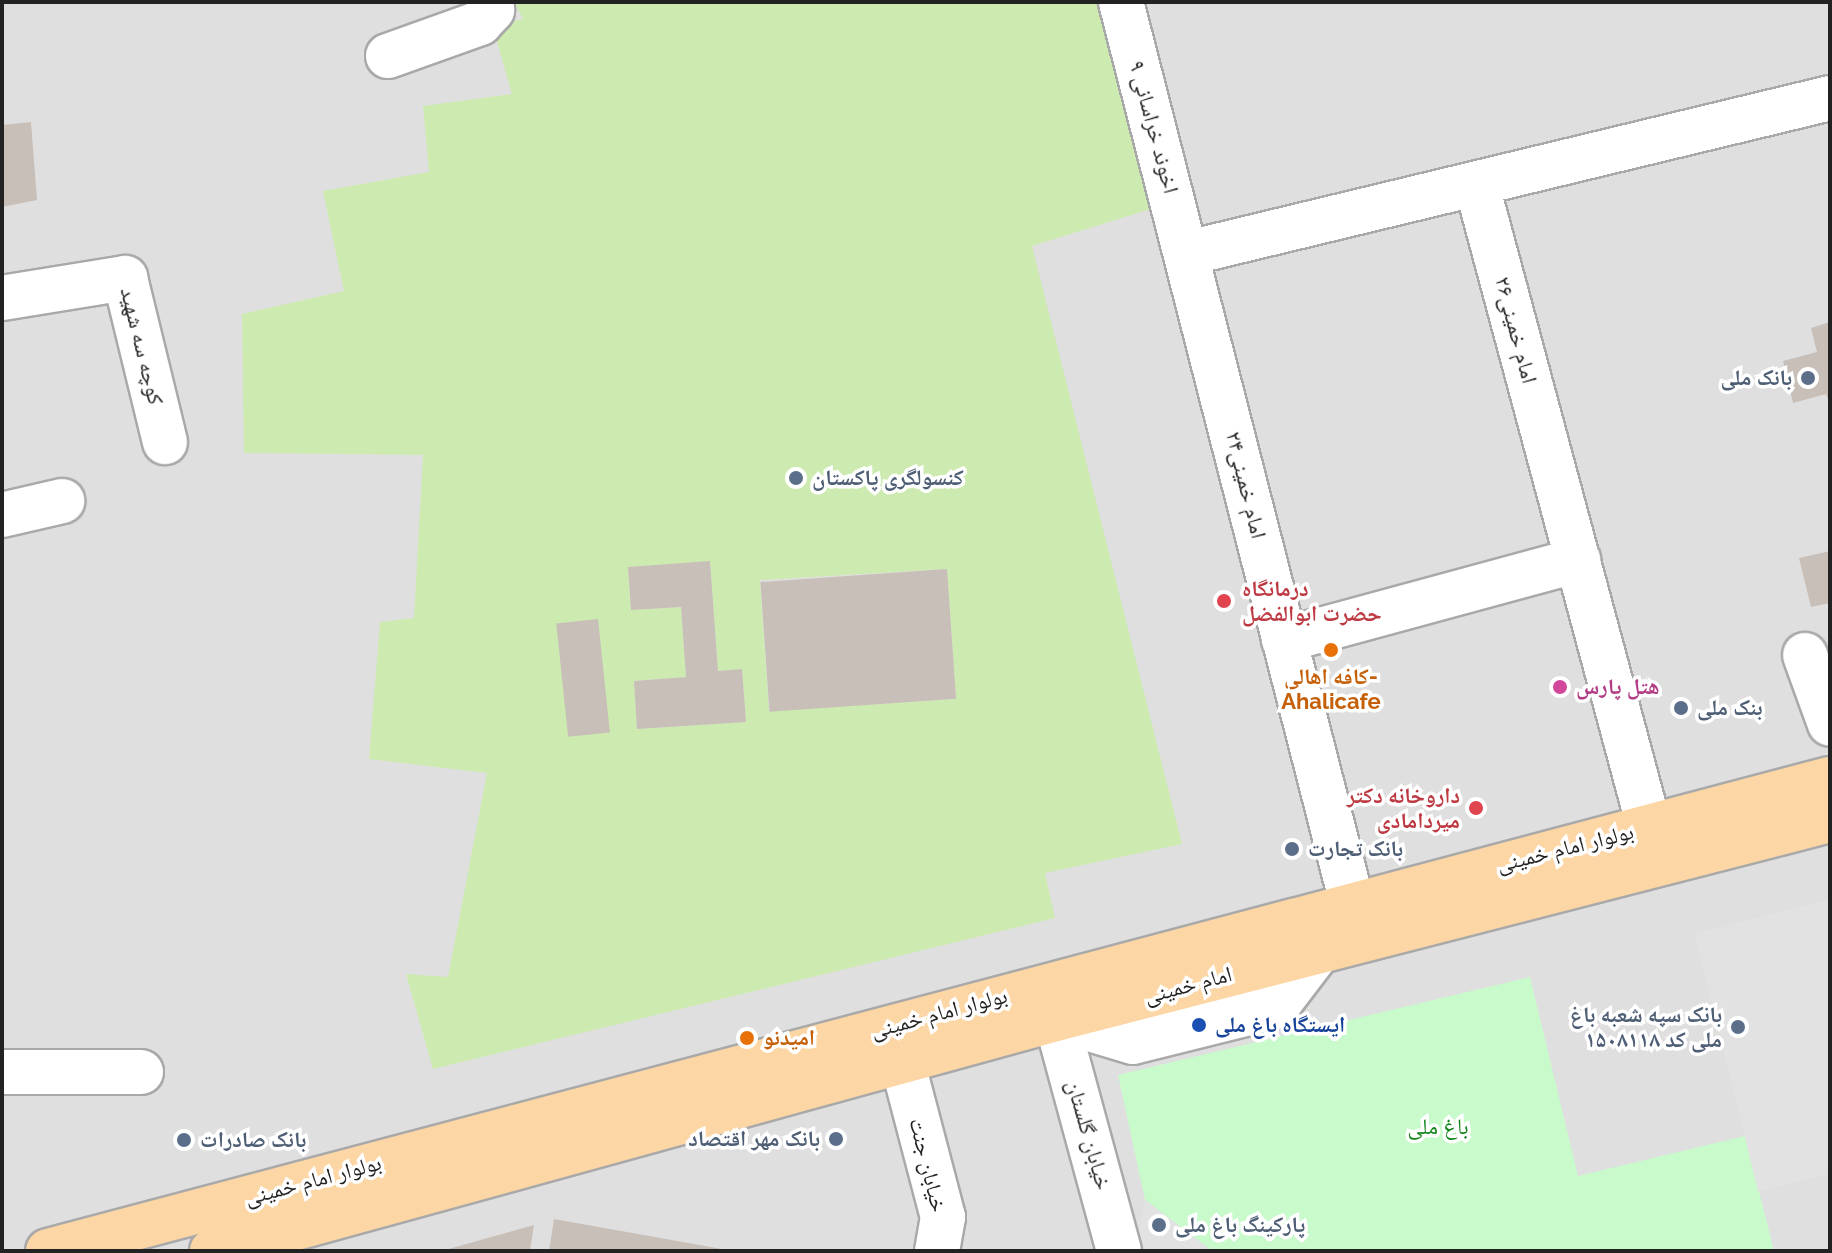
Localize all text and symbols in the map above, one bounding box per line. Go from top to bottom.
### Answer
street label: اخوند خراسانی ۹ [1124,58,1184,196]
street label: امام خمینی۲۶ [1489,274,1543,386]
street label: کوچه سه شهید [115,284,169,408]
place label: بانک ملی [1720,365,1792,391]
marker: بانک ملی [1799,369,1817,387]
street label: امام خمینی۲۴ [1220,429,1272,541]
place label: کنسولگری پاکستان [812,465,964,491]
marker: کنسولگری پاکستان [787,469,805,487]
place label: درمانگاه حضرت ابوالفضل [1242,575,1382,626]
marker: درمانگاه حضرت ابوالفضل [1213,590,1235,612]
marker: کافه اهالی- Ahalicafe [1322,641,1340,659]
place label: کافه اهالی- Ahalicafe [1281,663,1381,714]
place label: هتل پارس [1576,674,1660,700]
marker: هتل پارس [1551,678,1569,696]
place label: بنک ملی [1697,695,1763,721]
marker: بنک ملی [1672,699,1690,717]
place label: داروخانه دکتر میردامادی [1347,782,1460,834]
marker: داروخانه دکتر میردامادی [1467,799,1485,817]
street label: بولوار امام خمینی [1494,818,1636,878]
place label: بانک تجارت [1308,836,1403,862]
marker: بانک تجارت [1283,840,1301,858]
street label: امام خمینی [1141,961,1235,1009]
street label: بولوار امام خمینی [868,982,1010,1044]
place label: بانک سپه شعبه باغ ملی کد ۱۵۰۸۱۱۸ [1570,1001,1722,1052]
place label: ایستگاه باغ ملی [1215,1012,1345,1038]
marker: ایستگاه باغ ملی [1190,1016,1208,1034]
marker: بانک سپه شعبه باغ ملی کد ۱۵۰۸۱۱۸ [1729,1018,1747,1036]
place label: امیدنو [763,1025,815,1051]
marker: امیدنو [738,1029,756,1047]
street label: خیابان گلستان [1061,1077,1117,1193]
park label: باغ ملی [1407,1114,1469,1140]
street label: خیابان جنت [904,1115,952,1215]
place label: بانک مهر اقتصاد [688,1126,820,1152]
place label: بانک صادرات [200,1127,306,1153]
marker: بانک مهر اقتصاد [827,1130,845,1148]
marker: بانک صادرات [175,1131,193,1149]
street label: بولوار امام خمینی [242,1149,384,1211]
place label: پارکینگ باغ ملی [1175,1212,1305,1238]
marker: پارکینگ باغ ملی [1150,1216,1168,1234]

